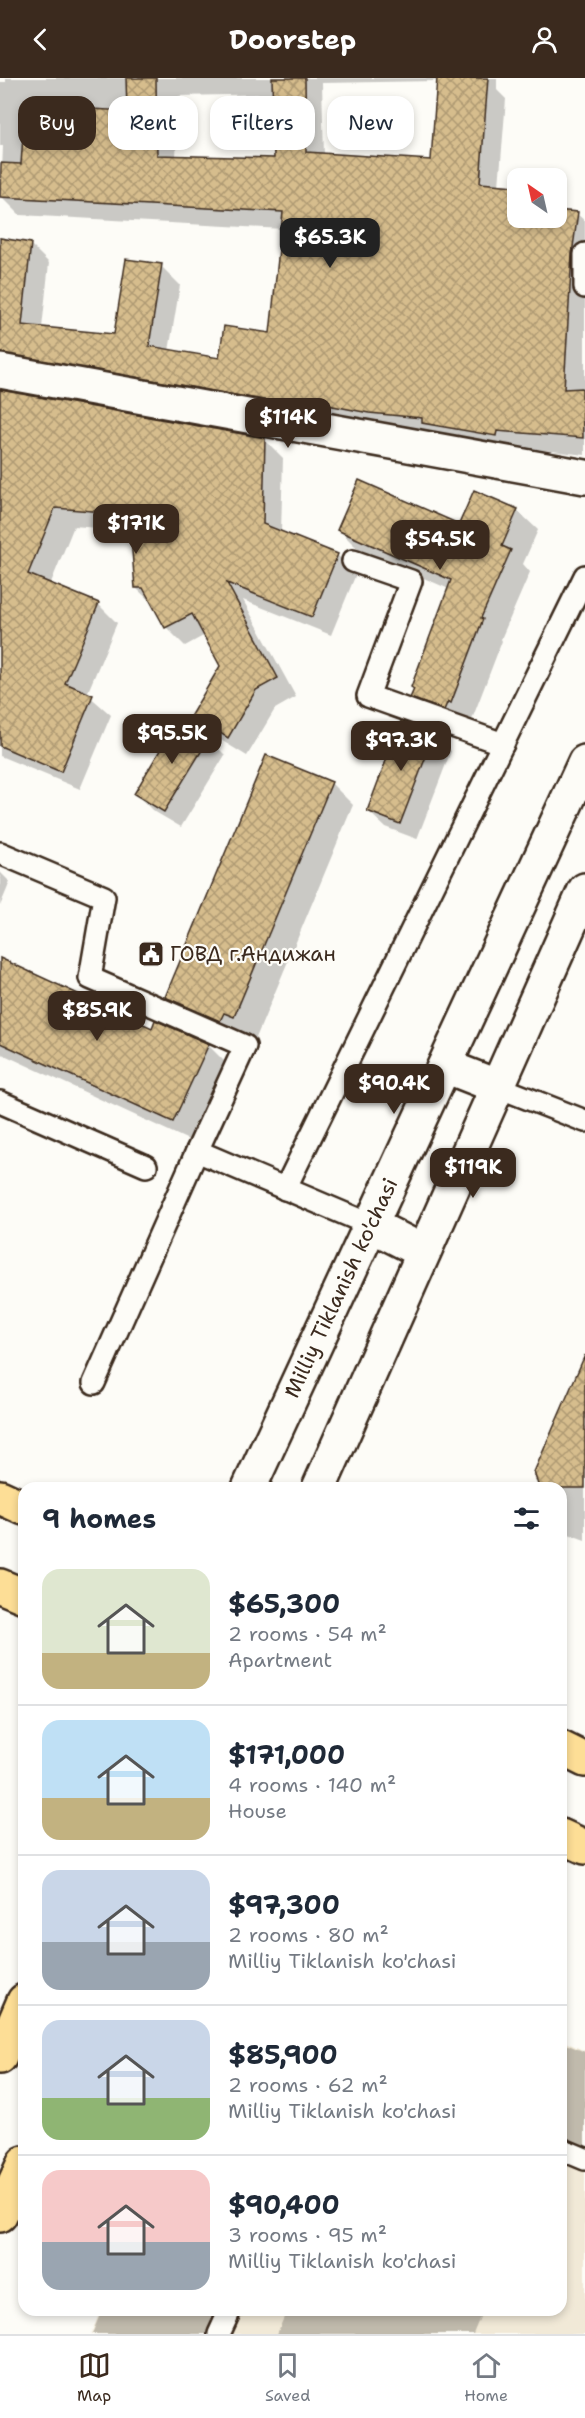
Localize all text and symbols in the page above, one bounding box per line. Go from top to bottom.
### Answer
text: Doorstep [229,21,356,58]
icon: back [24,23,57,56]
icon: person [528,23,561,56]
chip: Buy [18,96,96,150]
chip: Rent [108,96,198,150]
chip: Filters [210,96,315,150]
chip: New [327,96,414,150]
north arrow [507,168,567,228]
map controls [507,168,567,228]
pin: $65.3K [281,218,379,269]
text: $65.3K [294,224,366,250]
pin: $114K [246,398,330,449]
text: $114K [259,404,317,430]
pin: $171K [94,504,178,555]
text: $171K [107,510,165,536]
pin: $54.5K [391,520,489,571]
text: $54.5K [404,526,476,552]
pin: $95.5K [123,714,221,765]
text: $95.5K [137,720,207,746]
pin: $97.3K [352,721,450,772]
text: $97.3K [365,727,437,753]
public building icon: ГОВД г.Андижан [136,939,166,969]
place label: ГОВД г.Андижан [170,940,336,968]
pin: $85.9K [48,991,146,1042]
text: $85.9K [62,997,132,1023]
pin: $90.4K [345,1064,443,1115]
text: $90.4K [358,1070,430,1096]
pin: $119K [431,1148,515,1199]
text: $119K [444,1154,502,1180]
street label: Milliy Tiklanish ko'chasi [278,1173,404,1403]
text: 9 homes [42,1501,156,1536]
icon: filters [510,1502,543,1535]
text: $65,300 [228,1586,340,1621]
icon: home [90,1593,162,1665]
text: 2 rooms · 54 m² [228,1621,387,1647]
text: Apartment [228,1647,332,1673]
text: $171,000 [228,1737,345,1772]
icon: home [90,1744,162,1816]
text: 4 rooms · 140 m² [228,1772,396,1798]
text: House [228,1798,287,1824]
text: $97,300 [228,1887,340,1922]
icon: home [90,1894,162,1966]
text: 2 rooms · 80 m² [228,1922,389,1948]
text: Milliy Tiklanish ko'chasi [228,1948,456,1974]
text: $85,900 [228,2037,338,2072]
icon: home [90,2044,162,2116]
text: 2 rooms · 62 m² [228,2072,388,2098]
text: Milliy Tiklanish ko'chasi [228,2098,456,2124]
text: $90,400 [228,2187,340,2222]
icon: home [90,2194,162,2266]
text: 3 rooms · 95 m² [228,2222,387,2248]
text: Milliy Tiklanish ko'chasi [228,2248,456,2274]
tab: Map [77,2349,111,2406]
tab: Saved [265,2349,310,2406]
tab: Home [464,2349,508,2406]

